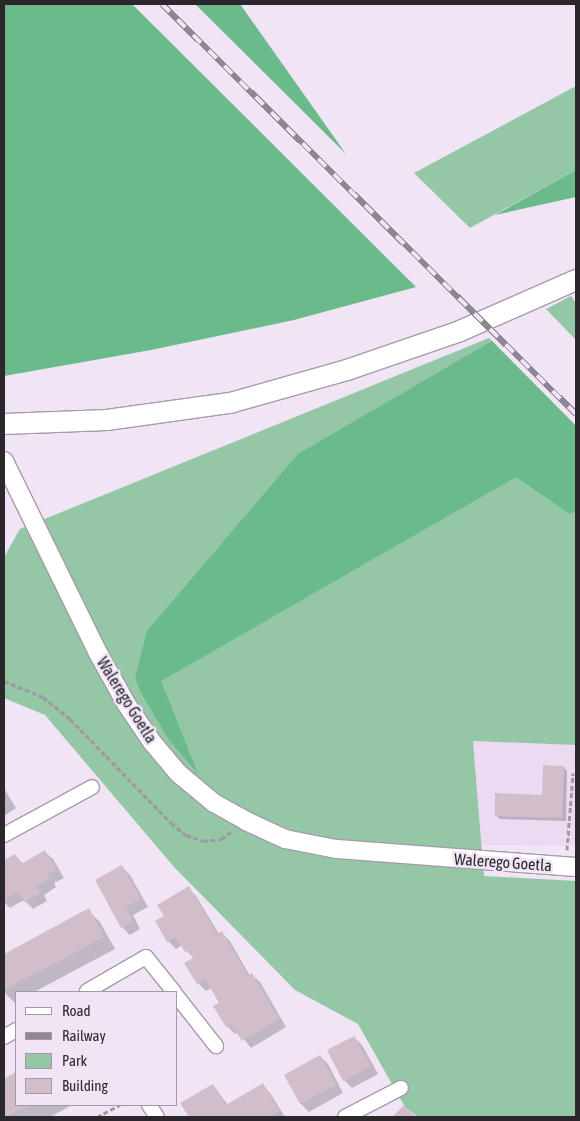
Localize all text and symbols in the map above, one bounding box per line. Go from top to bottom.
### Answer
street label: Walerego Goetla [93,653,161,747]
street label: Walerego Goetla [454,849,552,875]
legend [15,991,178,1106]
text: Road [62,1002,91,1019]
text: Railway [62,1027,106,1044]
text: Park [62,1052,87,1069]
text: Building [62,1077,108,1094]

